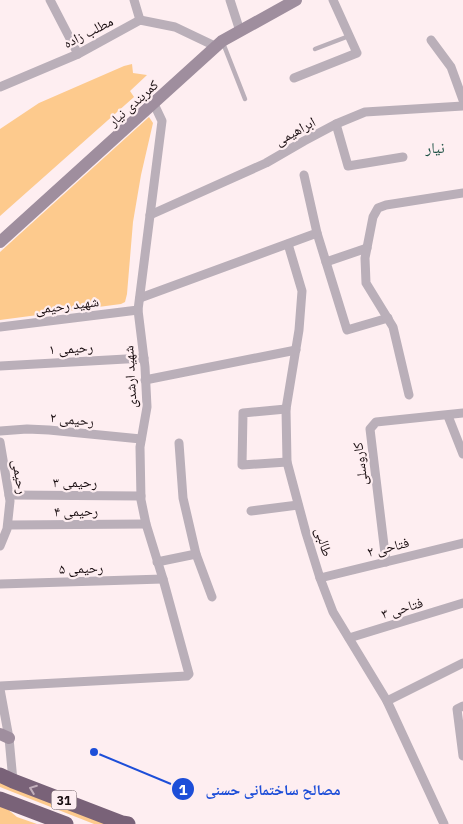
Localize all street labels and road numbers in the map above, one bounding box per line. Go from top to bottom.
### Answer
street label: مطلب زاده [60,12,116,52]
street label: کمربندی نیار [103,76,162,131]
street label: ابراهیمی [272,113,318,149]
street label: شهید رحیمی [34,292,100,318]
street label: رحیمی ۱ [48,338,94,358]
street label: شهید ارشدی [119,345,141,409]
street label: رحیمی ۲ [49,408,95,430]
street label: کاروسلی [348,441,372,487]
street label: رحیمی [8,458,32,496]
street label: رحیمی ۳ [53,473,97,491]
street label: رحیمی ۴ [54,502,98,520]
street label: طالبی [311,525,337,559]
street label: فتاحی ۲ [365,533,411,561]
street label: رحیمی ۵ [59,558,103,578]
street label: فتاحی ۳ [379,593,425,623]
road number: 31 [52,790,76,810]

